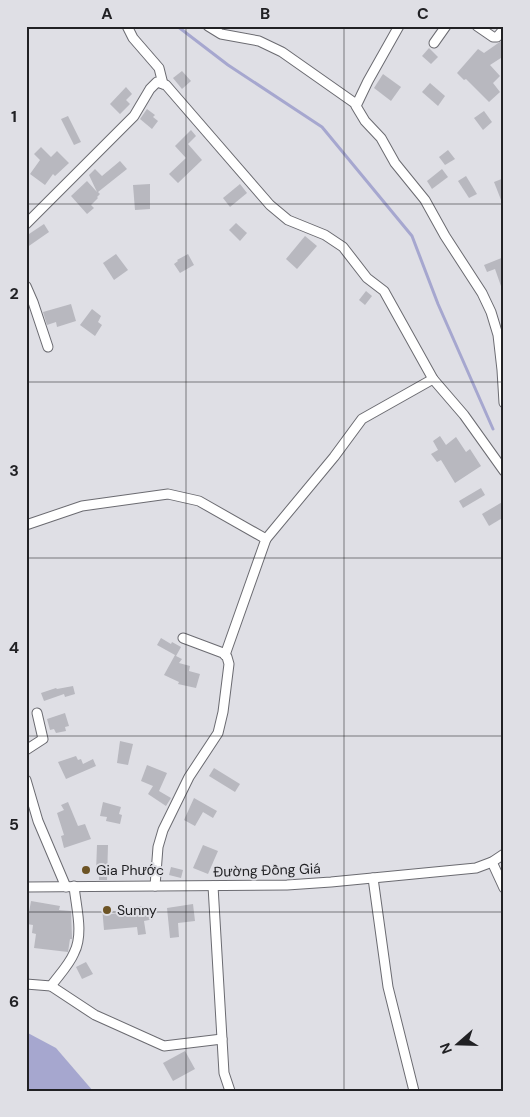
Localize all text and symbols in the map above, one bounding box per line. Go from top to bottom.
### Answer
text: A [101,3,113,24]
text: B [260,3,270,24]
text: C [417,3,429,24]
text: 1 [11,106,17,127]
text: 2 [9,283,19,304]
text: 3 [9,460,19,481]
text: 4 [9,637,19,658]
text: 5 [9,814,19,835]
street label: Đường Đồng Giá [213,859,321,881]
place label: Gia Phước [96,861,164,879]
marker: Gia Phước [80,864,92,876]
place label: Sunny [117,901,157,919]
marker: Sunny [101,904,113,916]
text: 6 [9,991,19,1012]
north arrow [432,1020,482,1070]
text: N [436,1041,456,1056]

